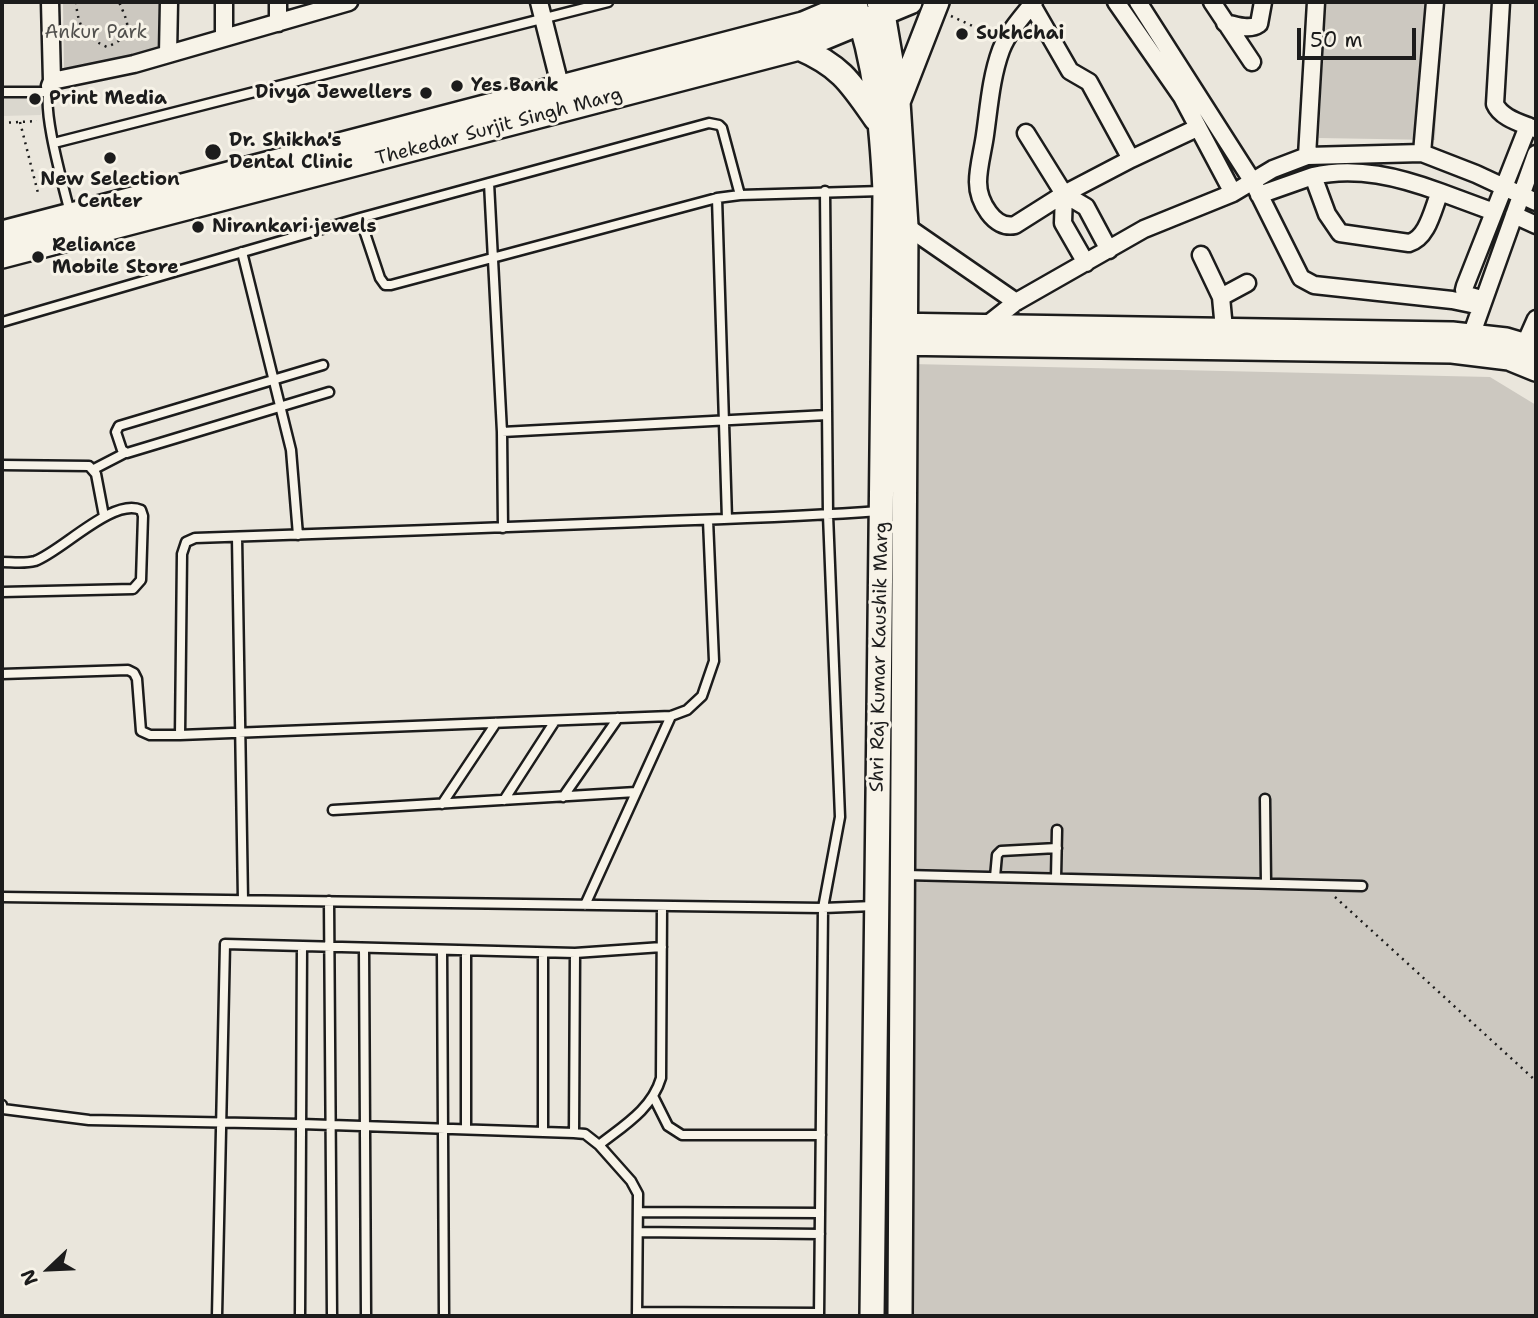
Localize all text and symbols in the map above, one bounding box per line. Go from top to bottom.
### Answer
scale bar [1300,14,1419,58]
park label: Ankur Park [45,22,147,44]
place label: Sukhchai [976,23,1064,45]
marker: Sukhchai [954,26,970,42]
text: 50 m [1310,26,1363,54]
place label: Yes Bank [471,75,559,97]
marker: Yes Bank [449,78,465,94]
place label: Divya Jewellers [255,82,412,104]
street label: Thekedar Surjit Singh Marg [373,83,625,171]
marker: Divya Jewellers [418,85,434,101]
place label: Print Media [49,88,167,110]
marker: Print Media [27,91,43,107]
place label: Dr. Shikha's Dental Clinic [229,130,353,174]
marker: Dr. Shikha's Dental Clinic [203,142,223,162]
marker: New Selection Center [102,150,118,166]
place label: New Selection Center [40,169,180,213]
place label: Nirankari jewels [212,216,376,238]
marker: Nirankari jewels [190,219,206,235]
place label: Reliance Mobile Store [52,235,179,279]
marker: Reliance Mobile Store [30,249,46,265]
street label: Shri Raj Kumar Kaushik Marg [866,522,894,792]
north arrow [14,1234,84,1304]
text: N [15,1266,44,1289]

